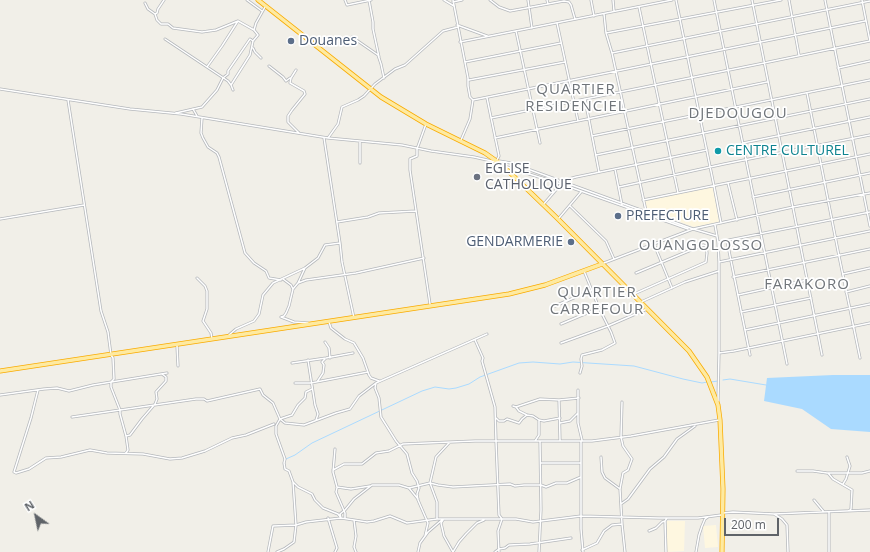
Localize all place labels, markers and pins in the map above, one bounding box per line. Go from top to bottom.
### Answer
place label: Douanes [299,33,357,49]
marker: Douanes [286,36,296,46]
place label: CENTRE CULTUREL [726,143,849,159]
marker: CENTRE CULTUREL [713,146,723,156]
place label: EGLISE CATHOLIQUE [485,161,572,194]
marker: EGLISE CATHOLIQUE [472,172,482,182]
place label: PREFECTURE [626,208,709,224]
marker: PREFECTURE [613,211,623,221]
place label: GENDARMERIE [466,234,563,250]
marker: GENDARMERIE [566,237,576,247]

